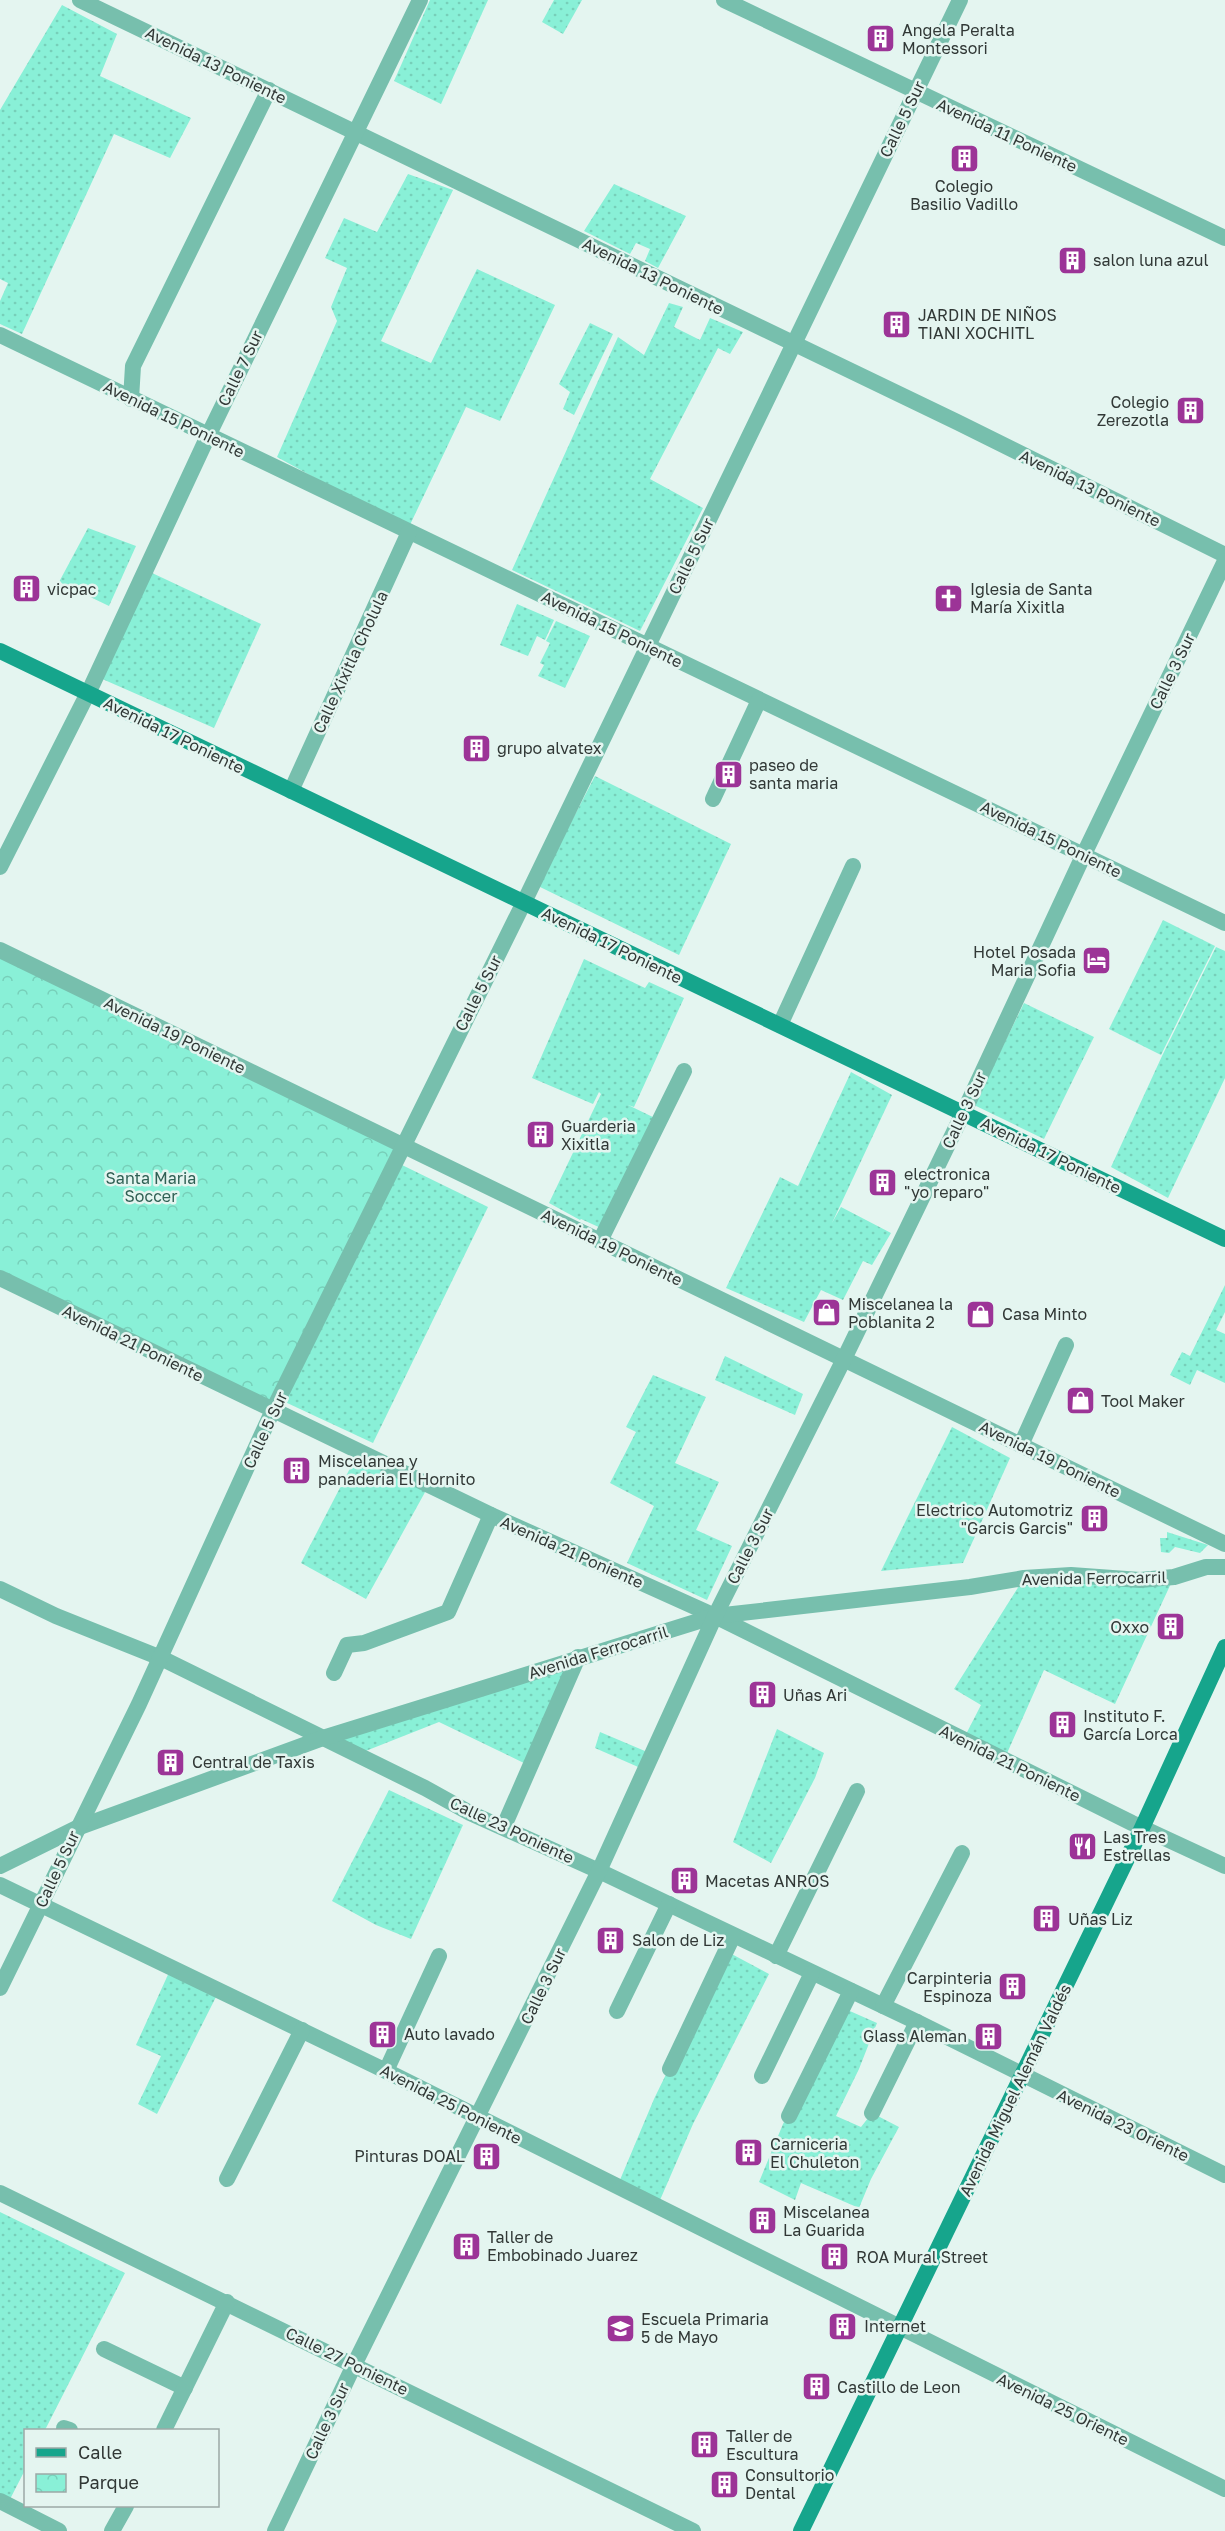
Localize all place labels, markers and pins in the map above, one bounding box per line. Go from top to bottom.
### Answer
place label: Angela Peralta Montessori [902,20,1015,58]
building icon: Angela Peralta Montessori [865,23,897,55]
building icon: Colegio Basilio Vadillo [948,142,980,174]
place label: Colegio Basilio Vadillo [910,176,1018,214]
building icon: salon luna azul [1056,244,1088,276]
place label: salon luna azul [1093,250,1209,270]
place label: JARDIN DE NIÑOS TIANI XOCHITL [918,305,1057,343]
building icon: JARDIN DE NIÑOS TIANI XOCHITL [881,308,913,340]
place label: Colegio Zerezotla [1097,392,1169,430]
building icon: Colegio Zerezotla [1174,395,1206,427]
building icon: vicpac [10,573,42,605]
place label: vicpac [47,579,97,599]
place label: Iglesia de Santa María Xixitla [970,579,1092,617]
church icon: Iglesia de Santa María Xixitla [933,582,965,614]
building icon: grupo alvatex [460,732,492,764]
place label: grupo alvatex [497,738,602,758]
place label: paseo de santa maria [749,755,838,793]
building icon: paseo de santa maria [712,758,744,790]
place label: Hotel Posada Maria Sofia [973,942,1076,980]
hotel icon: Hotel Posada Maria Sofia [1081,945,1113,977]
place label: Guarderia Xixitla [561,1116,636,1154]
building icon: Guarderia Xixitla [524,1119,556,1151]
place label: electronica "yo reparo" [904,1164,990,1202]
building icon: electronica "yo reparo" [867,1167,899,1199]
place label: Miscelanea la Poblanita 2 [848,1294,953,1332]
shop icon: Miscelanea la Poblanita 2 [811,1297,843,1329]
shop icon: Casa Minto [965,1298,997,1330]
place label: Casa Minto [1002,1304,1087,1324]
shop icon: Tool Maker [1064,1385,1096,1417]
place label: Tool Maker [1101,1391,1185,1411]
place label: Miscelanea y panaderia El Hornito [318,1451,475,1489]
building icon: Miscelanea y panaderia El Hornito [281,1454,313,1486]
place label: Electrico Automotriz "Garcis Garcis" [916,1500,1073,1538]
building icon: Electrico Automotriz "Garcis Garcis" [1078,1503,1110,1535]
building icon: Oxxo [1154,1611,1186,1643]
place label: Oxxo [1110,1617,1149,1637]
building icon: Uñas Ari [746,1679,778,1711]
place label: Uñas Ari [783,1685,847,1705]
place label: Instituto F. García Lorca [1083,1706,1178,1744]
building icon: Instituto F. García Lorca [1046,1709,1078,1741]
building icon: Central de Taxis [155,1746,187,1778]
place label: Central de Taxis [192,1752,315,1772]
place label: Las Tres Estrellas [1103,1827,1171,1865]
restaurant icon: Las Tres Estrellas [1066,1830,1098,1862]
building icon: Macetas ANROS [668,1865,700,1897]
place label: Macetas ANROS [705,1871,830,1891]
building icon: Uñas Liz [1031,1903,1063,1935]
place label: Uñas Liz [1068,1909,1133,1929]
building icon: Salon de Liz [595,1924,627,1956]
place label: Salon de Liz [632,1930,724,1950]
place label: Carpinteria Espinoza [907,1968,992,2006]
building icon: Carpinteria Espinoza [997,1971,1029,2003]
building icon: Auto lavado [367,2018,399,2050]
building icon: Glass Aleman [972,2020,1004,2052]
place label: Auto lavado [404,2024,495,2044]
place label: Glass Aleman [863,2026,967,2046]
place label: Carniceria El Chuleton [770,2134,859,2172]
building icon: Carniceria El Chuleton [733,2137,765,2169]
building icon: Pinturas DOAL [470,2140,502,2172]
place label: Pinturas DOAL [354,2146,465,2166]
place label: Miscelanea La Guarida [783,2202,870,2240]
building icon: Miscelanea La Guarida [746,2205,778,2237]
place label: Taller de Embobinado Juarez [487,2227,638,2265]
building icon: Taller de Embobinado Juarez [450,2230,482,2262]
building icon: ROA Mural Street [819,2241,851,2273]
place label: ROA Mural Street [856,2247,988,2267]
place label: Escuela Primaria 5 de Mayo [641,2309,769,2347]
building icon: Internet [827,2310,859,2342]
school or university icon: Escuela Primaria 5 de Mayo [604,2312,636,2344]
place label: Internet [864,2316,926,2336]
building icon: Castillo de Leon [800,2371,832,2403]
place label: Castillo de Leon [837,2377,961,2397]
place label: Taller de Escultura [726,2426,799,2464]
building icon: Taller de Escultura [689,2429,721,2461]
place label: Consultorio Dental [745,2465,834,2503]
building icon: Consultorio Dental [708,2468,740,2500]

